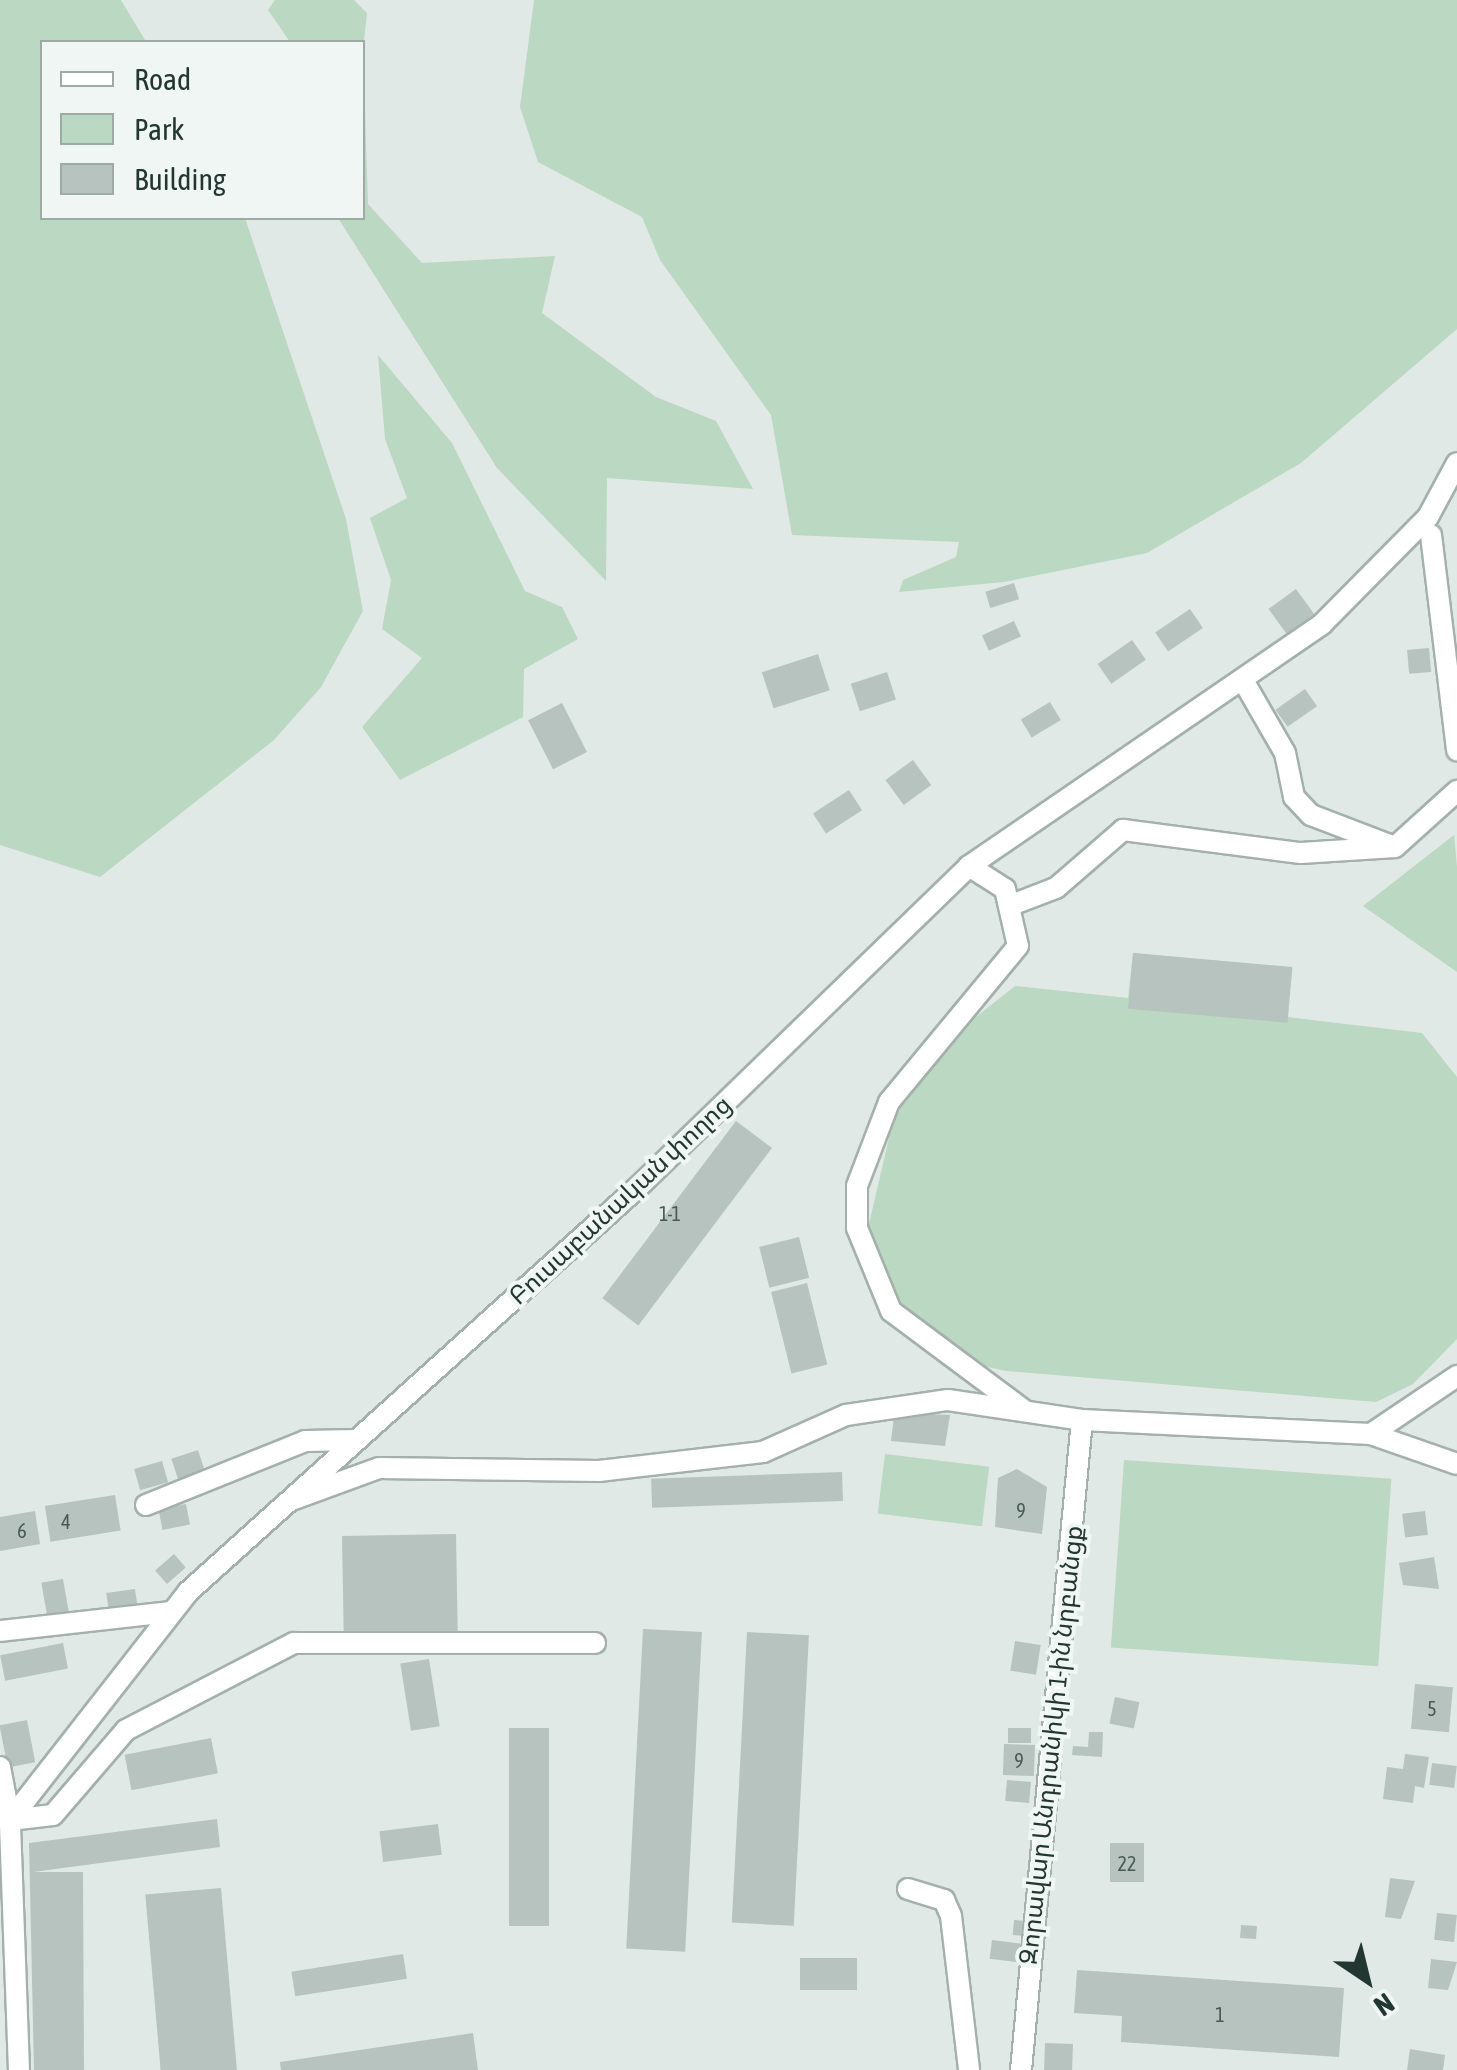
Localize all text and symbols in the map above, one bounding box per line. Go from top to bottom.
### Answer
legend [40,40,365,220]
text: Road [134,62,191,96]
text: Park [134,112,184,146]
text: Building [134,162,226,196]
street label: Բուսաբանական փողոց [503,1089,737,1311]
house number: 1-1 [659,1201,681,1225]
house number: 9 [1016,1498,1026,1522]
house number: 4 [61,1509,71,1533]
house number: 6 [17,1518,27,1542]
street label: Զորավար Անդրանիկի 1-ին նրբանցք [1013,1524,1089,1966]
house number: 5 [1427,1696,1437,1720]
house number: 9 [1014,1748,1024,1772]
house number: 22 [1118,1851,1136,1875]
north arrow [1317,1930,1417,2030]
text: N [1368,1987,1400,2022]
house number: 1 [1215,2002,1225,2026]

